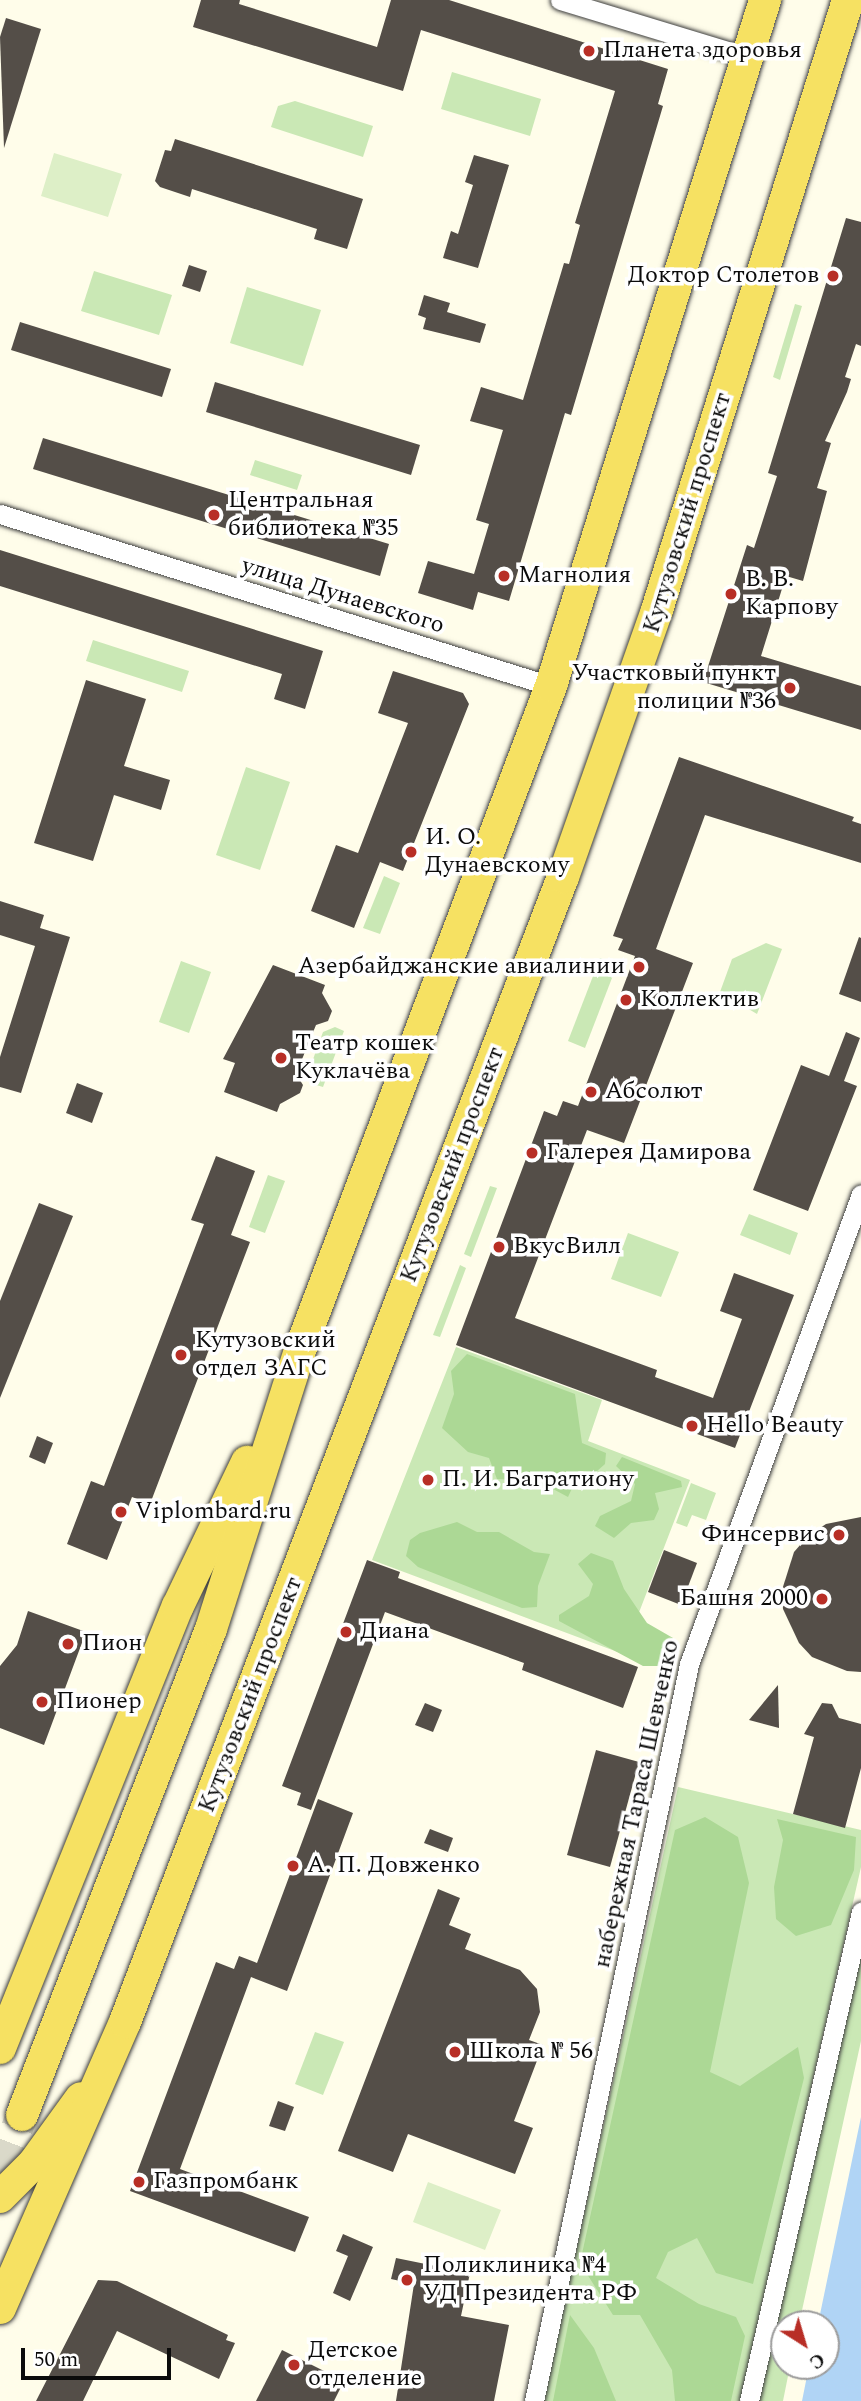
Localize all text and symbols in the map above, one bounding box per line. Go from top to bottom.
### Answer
place label: Планета здоровья [603,37,802,65]
marker: Планета здоровья [581,43,597,59]
place label: Доктор Столетов [628,262,819,290]
marker: Доктор Столетов [825,268,841,284]
street label: Кутузовский проспект [638,389,738,637]
place label: Центральная библиотека №35 [228,487,399,543]
marker: Центральная библиотека №35 [206,507,222,523]
street label: улица Дунаевского [238,551,448,641]
place label: Магнолия [518,562,631,590]
place label: В. В. Карпову [745,566,838,622]
marker: Магнолия [496,568,512,584]
marker: В. В. Карпову [723,586,739,602]
place label: Участковый пункт полиции №36 [572,660,776,716]
marker: Участковый пункт полиции №36 [782,680,798,696]
place label: И. О. Дунаевскому [425,824,569,880]
marker: И. О. Дунаевскому [403,844,419,860]
place label: Азербайджанские авиалинии [298,953,625,981]
marker: Азербайджанские авиалинии [631,959,647,975]
place label: Коллектив [640,986,759,1014]
marker: Коллектив [618,992,634,1008]
place label: Театр кошек Куклачёва [295,1030,435,1086]
street label: Кутузовский проспект [395,1043,511,1287]
marker: Театр кошек Куклачёва [273,1050,289,1066]
place label: Абсолют [605,1078,703,1106]
marker: Абсолют [583,1084,599,1100]
place label: Галерея Дамирова [546,1139,751,1167]
marker: Галерея Дамирова [524,1145,540,1161]
place label: ВкусВилл [513,1233,621,1261]
marker: ВкусВилл [491,1239,507,1255]
place label: Кутузовский отдел ЗАГС [195,1327,336,1383]
marker: Кутузовский отдел ЗАГС [173,1347,189,1363]
place label: Hello Beauty [706,1412,843,1440]
marker: Hello Beauty [684,1418,700,1434]
place label: П. И. Багратиону [442,1466,634,1494]
marker: П. И. Багратиону [420,1472,436,1488]
place label: Viplombard.ru [135,1498,292,1526]
marker: Viplombard.ru [113,1504,129,1520]
place label: Финсервис [702,1521,825,1549]
marker: Финсервис [831,1527,847,1543]
street label: Кутузовский проспект [193,1573,309,1817]
place label: Башня 2000 [680,1585,808,1613]
marker: Башня 2000 [814,1591,830,1607]
place label: Диана [360,1618,430,1646]
marker: Диана [338,1624,354,1640]
place label: Пион [82,1630,142,1658]
marker: Пион [60,1636,76,1652]
street label: набережная Тараса Шевченко [588,1637,686,1971]
place label: Пионер [56,1688,142,1716]
marker: Пионер [34,1694,50,1710]
place label: А. П. Довженко [307,1852,480,1880]
marker: А. П. Довженко [285,1858,301,1874]
place label: Школа № 56 [469,2038,593,2066]
marker: Школа № 56 [447,2044,463,2060]
place label: Газпромбанк [153,2168,298,2196]
marker: Газпромбанк [131,2174,147,2190]
place label: Поликлиника №4 УД Президента РФ [423,2252,637,2308]
marker: Поликлиника №4 УД Президента РФ [397,2270,417,2290]
north arrow [770,2310,840,2380]
scale bar [24,2334,175,2378]
place label: Детское отделение [308,2337,422,2393]
text: 50 m [34,2344,78,2376]
text: С [803,2345,831,2376]
marker: Детское отделение [286,2357,302,2373]

